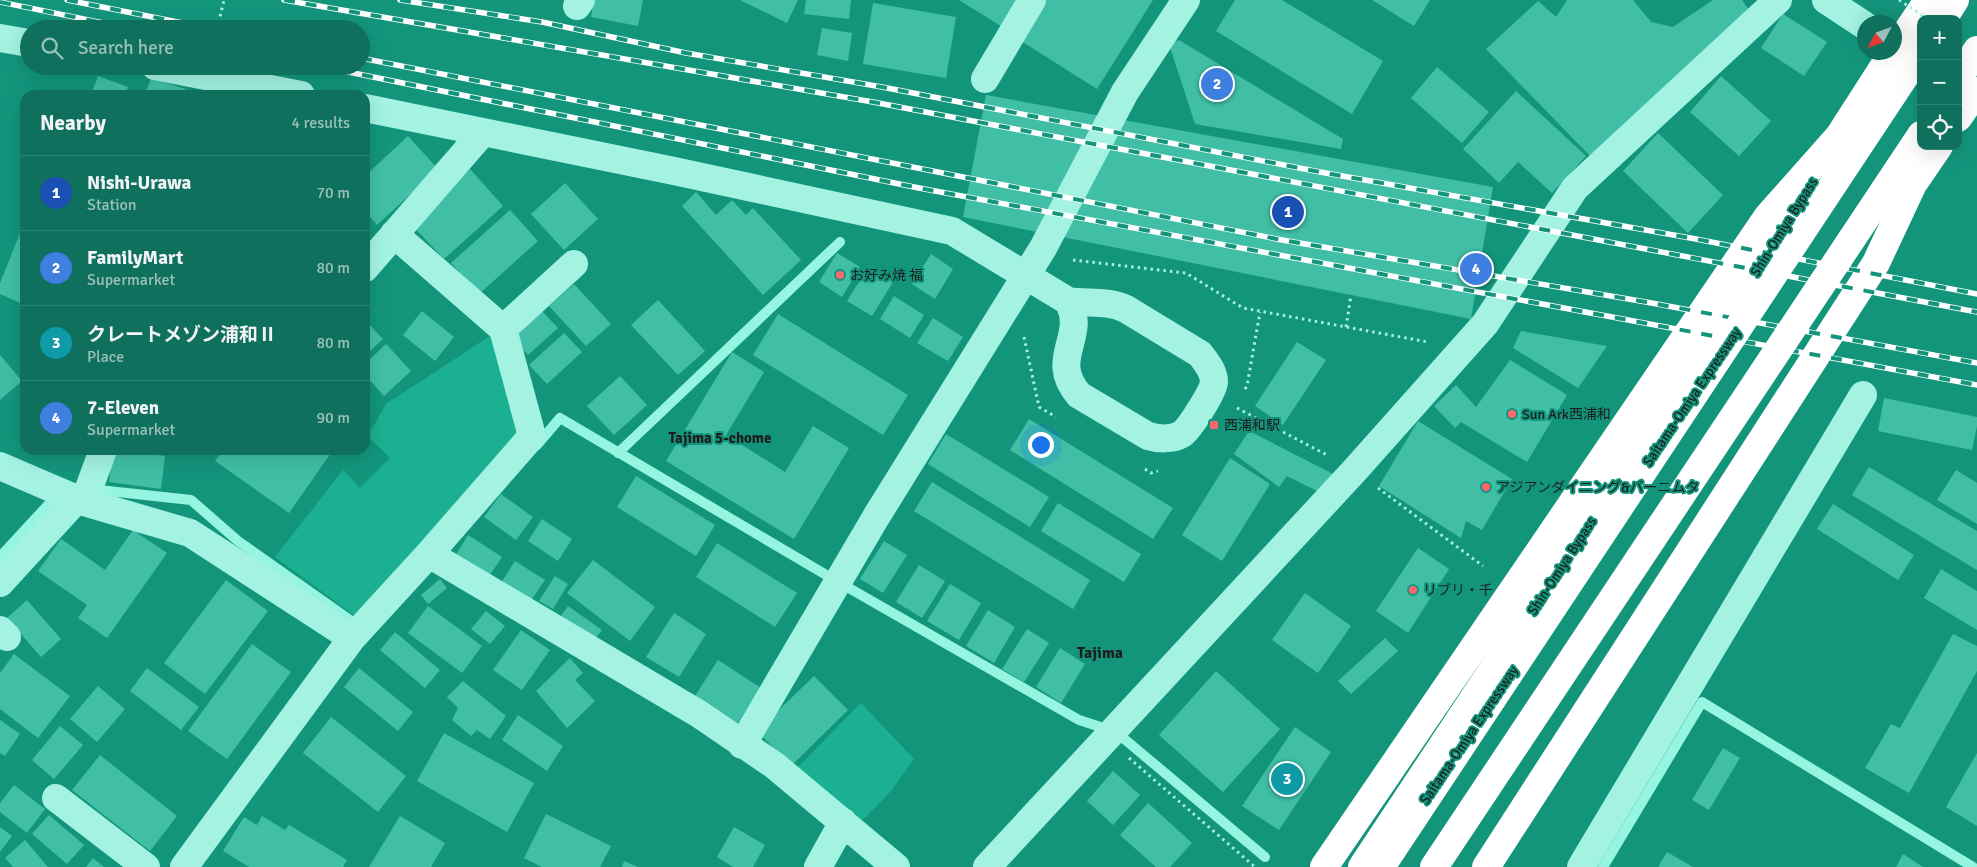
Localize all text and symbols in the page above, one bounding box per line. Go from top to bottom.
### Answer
north arrow [1857,15,1902,60]
map controls [1917,15,1962,150]
button: + [1917,15,1962,60]
search box [20,20,370,75]
icon: search [38,34,66,62]
text: Search here [78,36,174,60]
button: − [1917,60,1962,105]
pin: 2 [1201,65,1233,103]
button: locate [1917,105,1962,150]
text: Nearby [40,110,106,136]
text: 4 results [291,113,350,133]
text: Nishi-Urawa [87,171,191,195]
street label: Shin-Omiya Bypass [1747,174,1821,280]
text: 1 [52,183,60,203]
text: 70 m [316,183,350,203]
pin: 1 [1272,193,1304,231]
text: Station [87,195,137,215]
text: FamilyMart [87,246,183,270]
pin: 4 [1460,250,1492,288]
text: 2 [52,258,60,278]
text: 80 m [316,258,350,278]
place label: お好み焼 福 [850,267,923,284]
marker: お好み焼 福 [834,269,846,281]
text: Supermarket [87,270,175,290]
text: クレートメゾン浦和Ⅱ [87,323,277,347]
street label: Saitama-Omiya Expressway [1639,324,1745,470]
text: 3 [52,333,60,353]
text: 80 m [316,333,350,353]
text: Place [87,347,124,367]
text: 7-Eleven [87,396,159,420]
place label: Sun Ark西浦和 [1522,406,1611,423]
text: 4 [52,408,60,428]
text: 90 m [316,408,350,428]
marker: Sun Ark西浦和 [1506,408,1518,420]
place label: 西浦和駅 [1224,417,1280,434]
marker: 西浦和駅 [1208,419,1220,431]
text: Supermarket [87,420,175,440]
district label: Tajima 5-chome [669,429,771,447]
your location [1028,432,1054,458]
place label: アジアンダイニング&バーニムタ [1496,479,1700,496]
marker: アジアンダイニング&バーニムタ [1480,481,1492,493]
street label: Shin-Omiya Bypass [1524,514,1600,618]
place label: リブリ・千 [1423,582,1493,599]
marker: リブリ・千 [1407,584,1419,596]
district label: Tajima [1077,643,1123,663]
street label: Saitama-Omiya Expressway [1416,662,1522,808]
pin: 3 [1271,760,1303,798]

